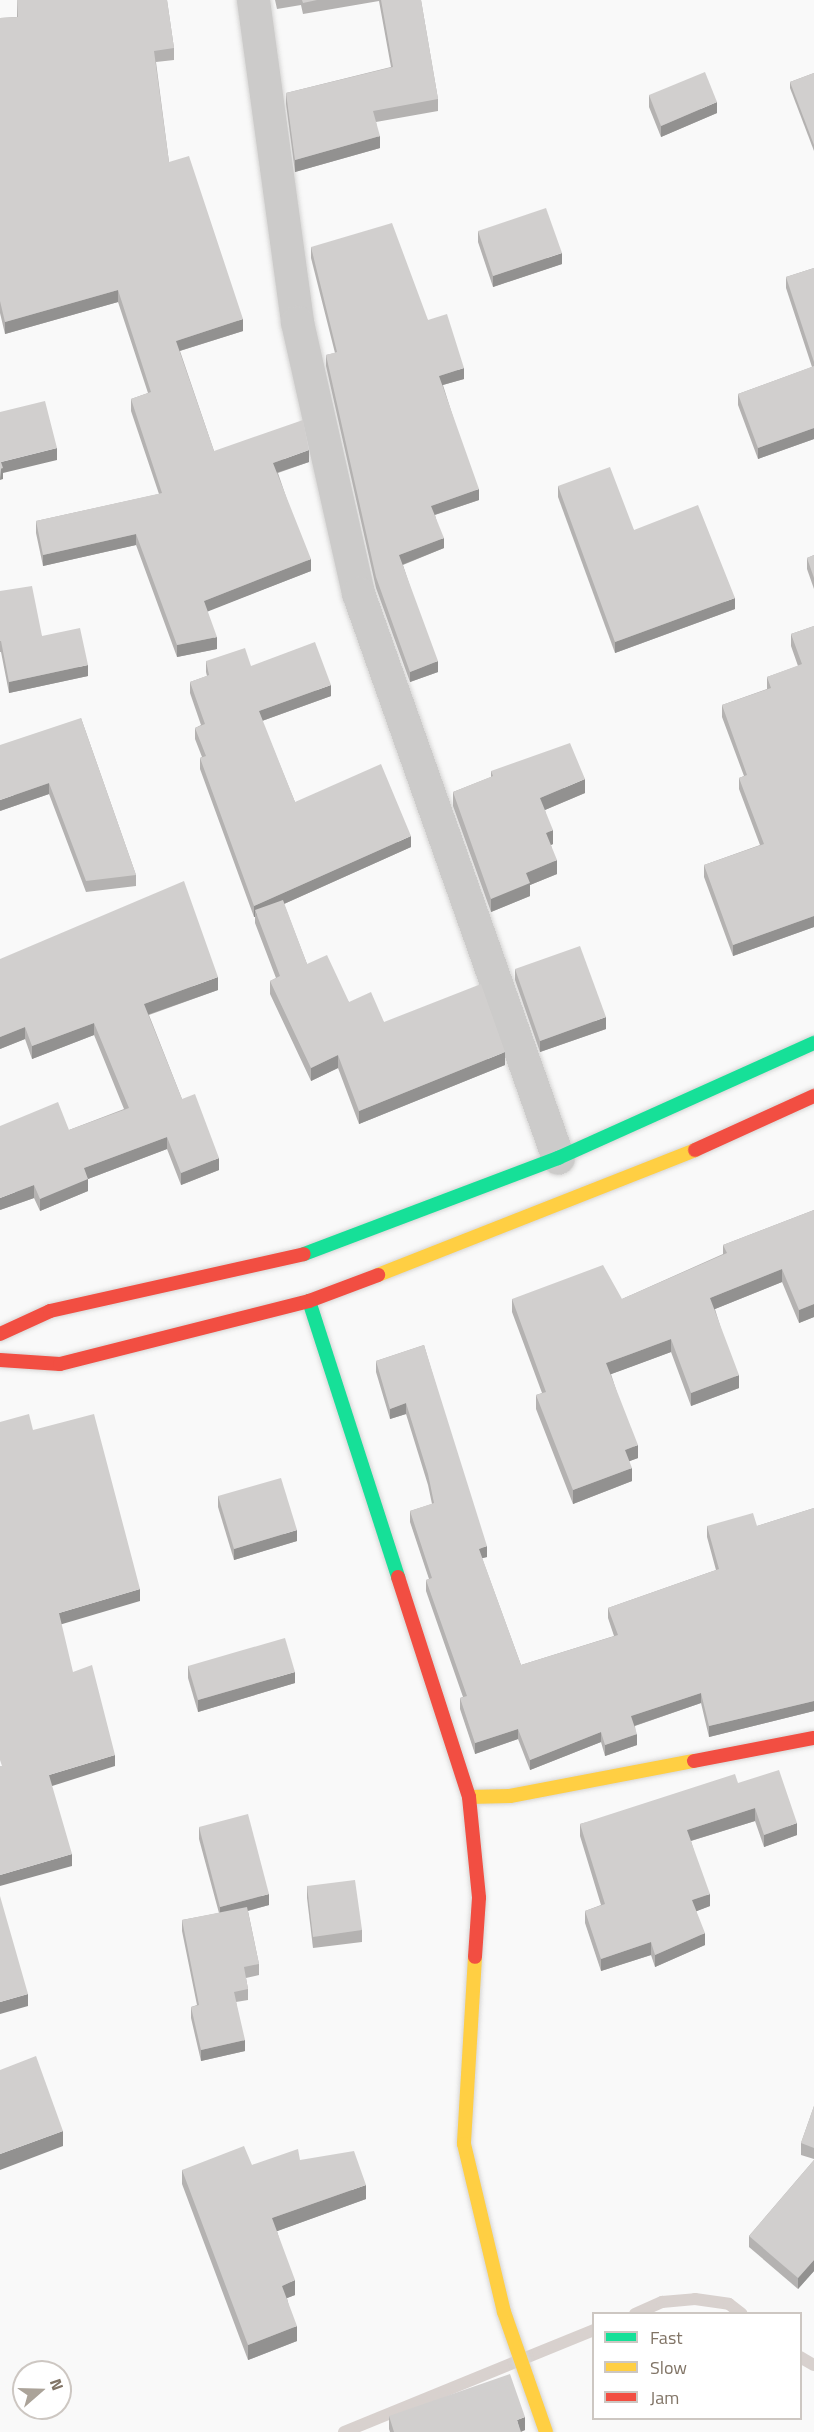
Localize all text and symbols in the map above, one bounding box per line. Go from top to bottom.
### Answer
legend [592,2312,802,2420]
text: Fast [650,2324,683,2351]
text: Slow [650,2354,687,2381]
north arrow [12,2360,72,2420]
text: N [44,2375,70,2394]
text: Jam [650,2384,679,2411]

